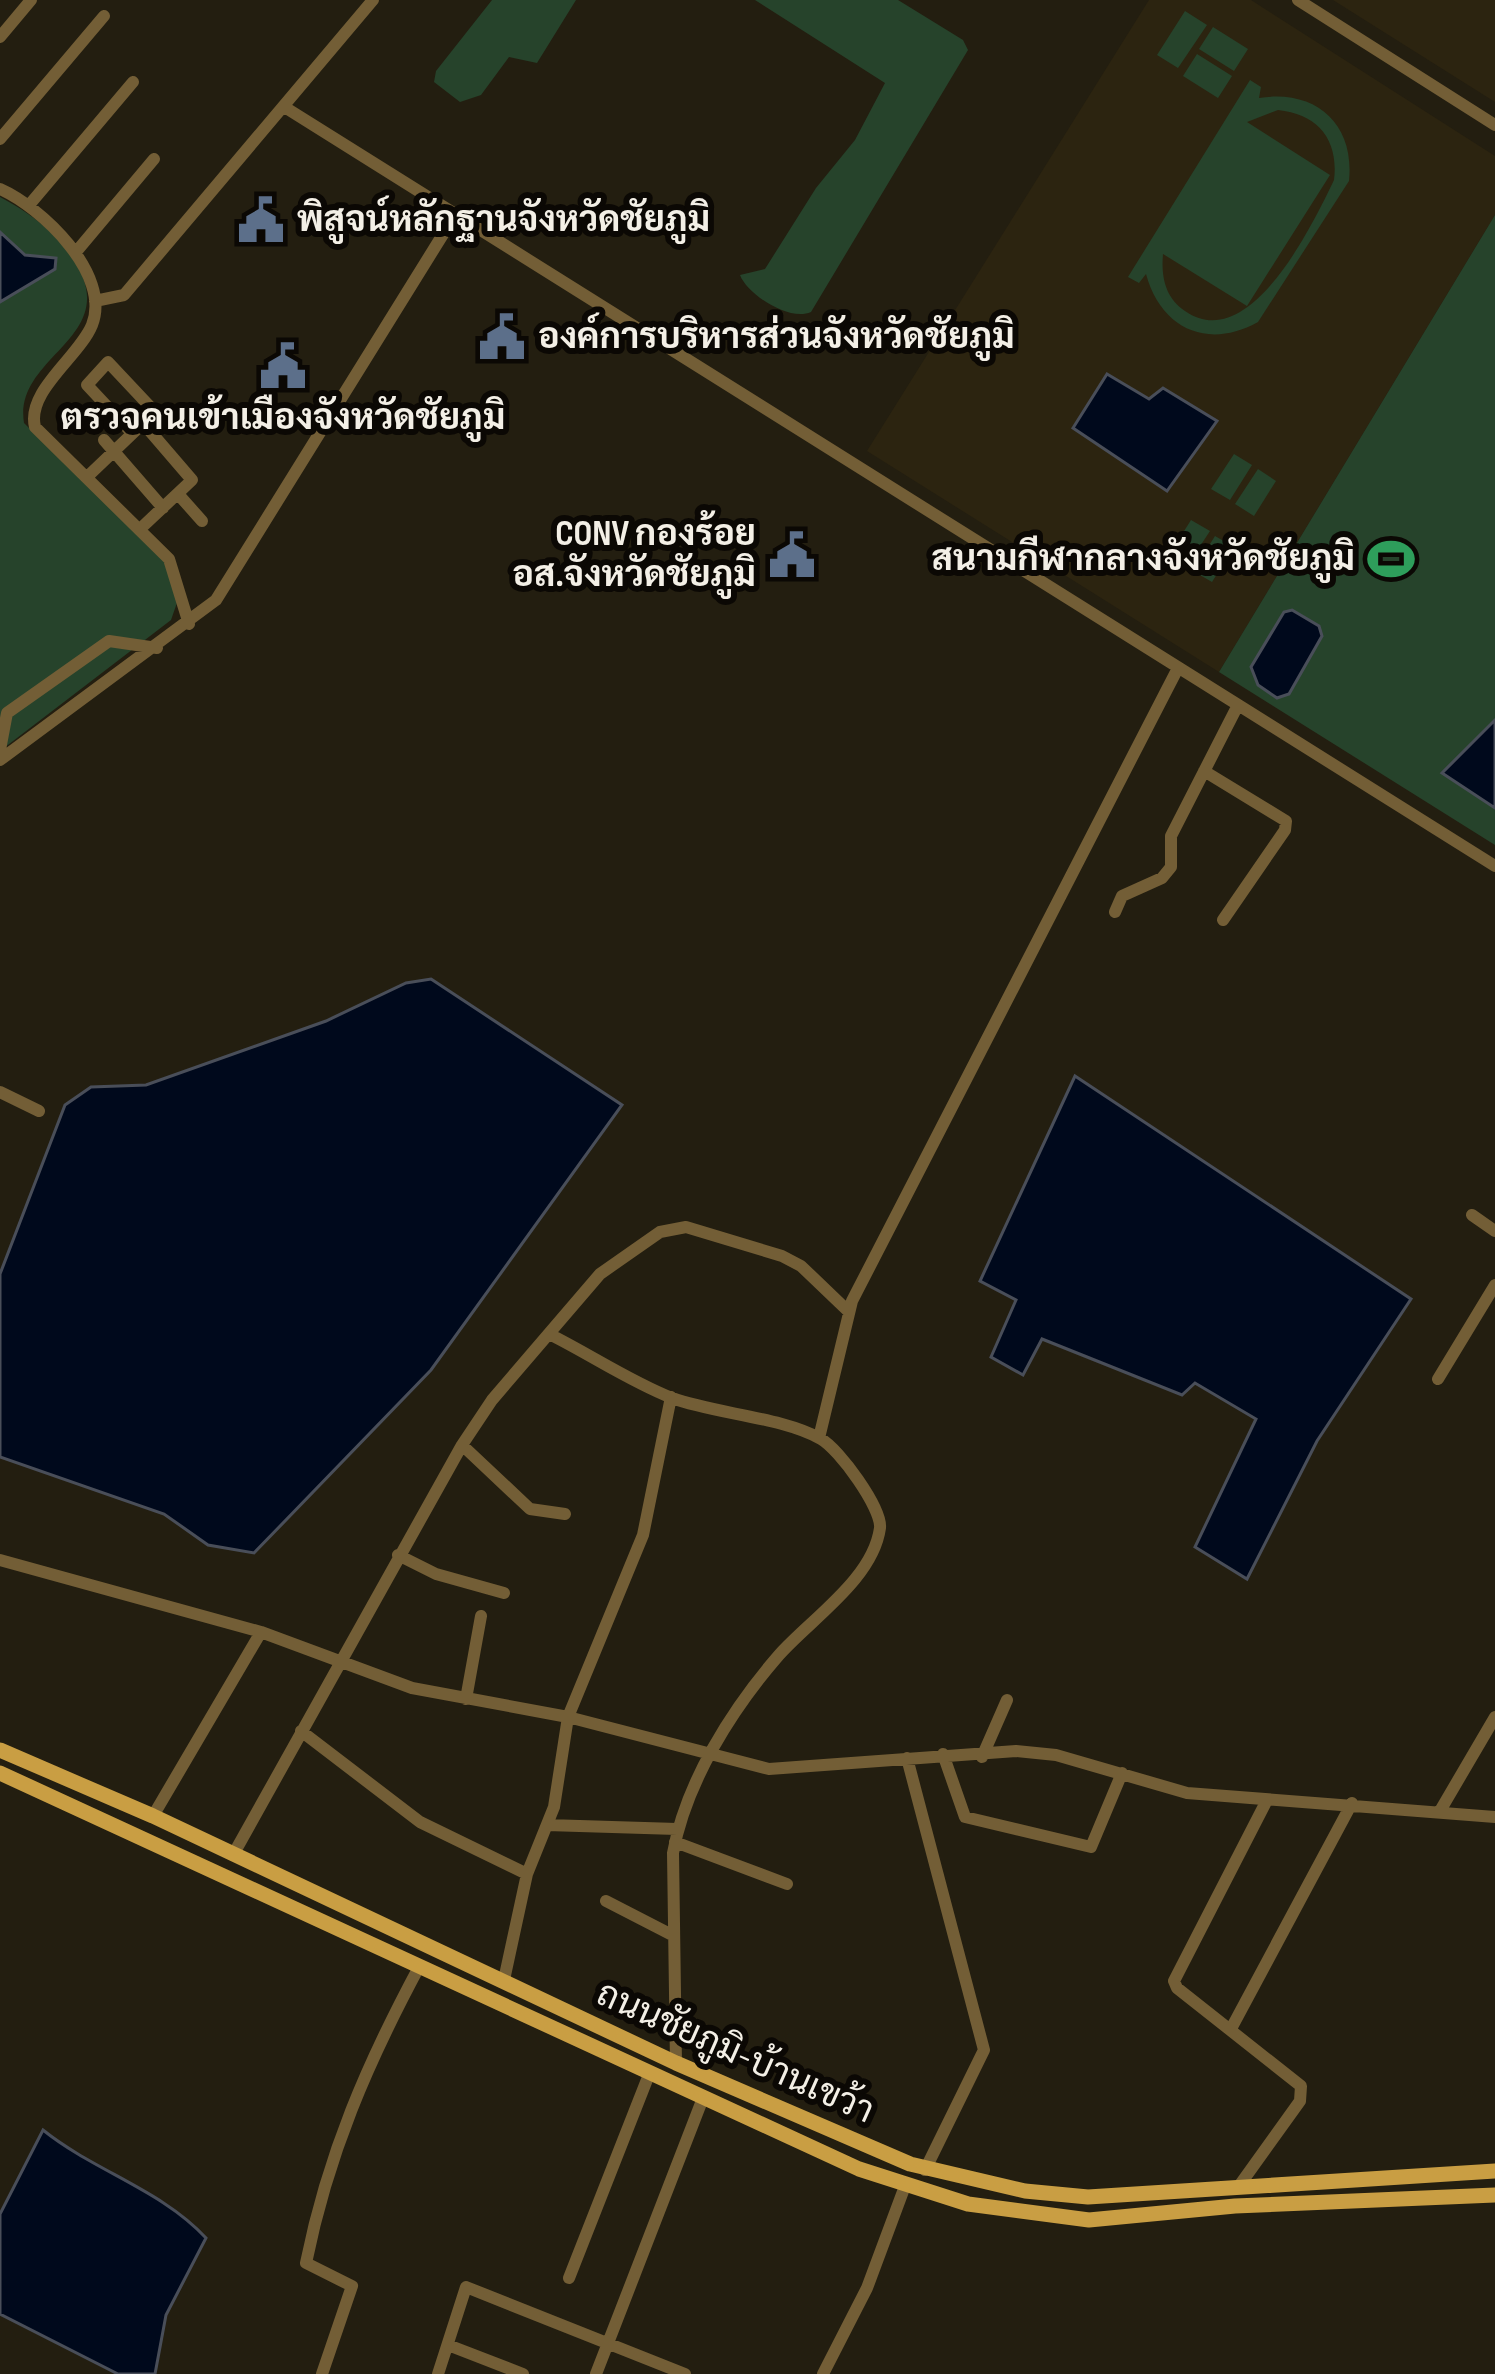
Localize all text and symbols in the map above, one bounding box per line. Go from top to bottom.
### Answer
public building icon: พิสูจน์หลักฐานจังหวัดชัยภูมิ [236,195,286,245]
place label: พิสูจน์หลักฐานจังหวัดชัยภูมิ [297,195,710,244]
public building icon: องค์การบริหารส่วนจังหวัดชัยภูมิ [477,312,527,362]
place label: องค์การบริหารส่วนจังหวัดชัยภูมิ [538,312,1015,361]
public building icon: ตรวจคนเข้าเมืองจังหวัดชัยภูมิ [258,341,308,391]
place label: ตรวจคนเข้าเมืองจังหวัดชัยภูมิ [61,394,505,442]
place label: CONV กองร้อย อส.จังหวัดชัยภูมิ [512,510,756,599]
public building icon: CONV กองร้อย อส.จังหวัดชัยภูมิ [767,530,817,580]
sports icon: สนามกีฬากลางจังหวัดชัยภูมิ [1366,534,1416,584]
place label: สนามกีฬากลางจังหวัดชัยภูมิ [931,535,1355,583]
street label: ถนนชัยภูมิ-บ้านเขว้า [589,1970,881,2134]

